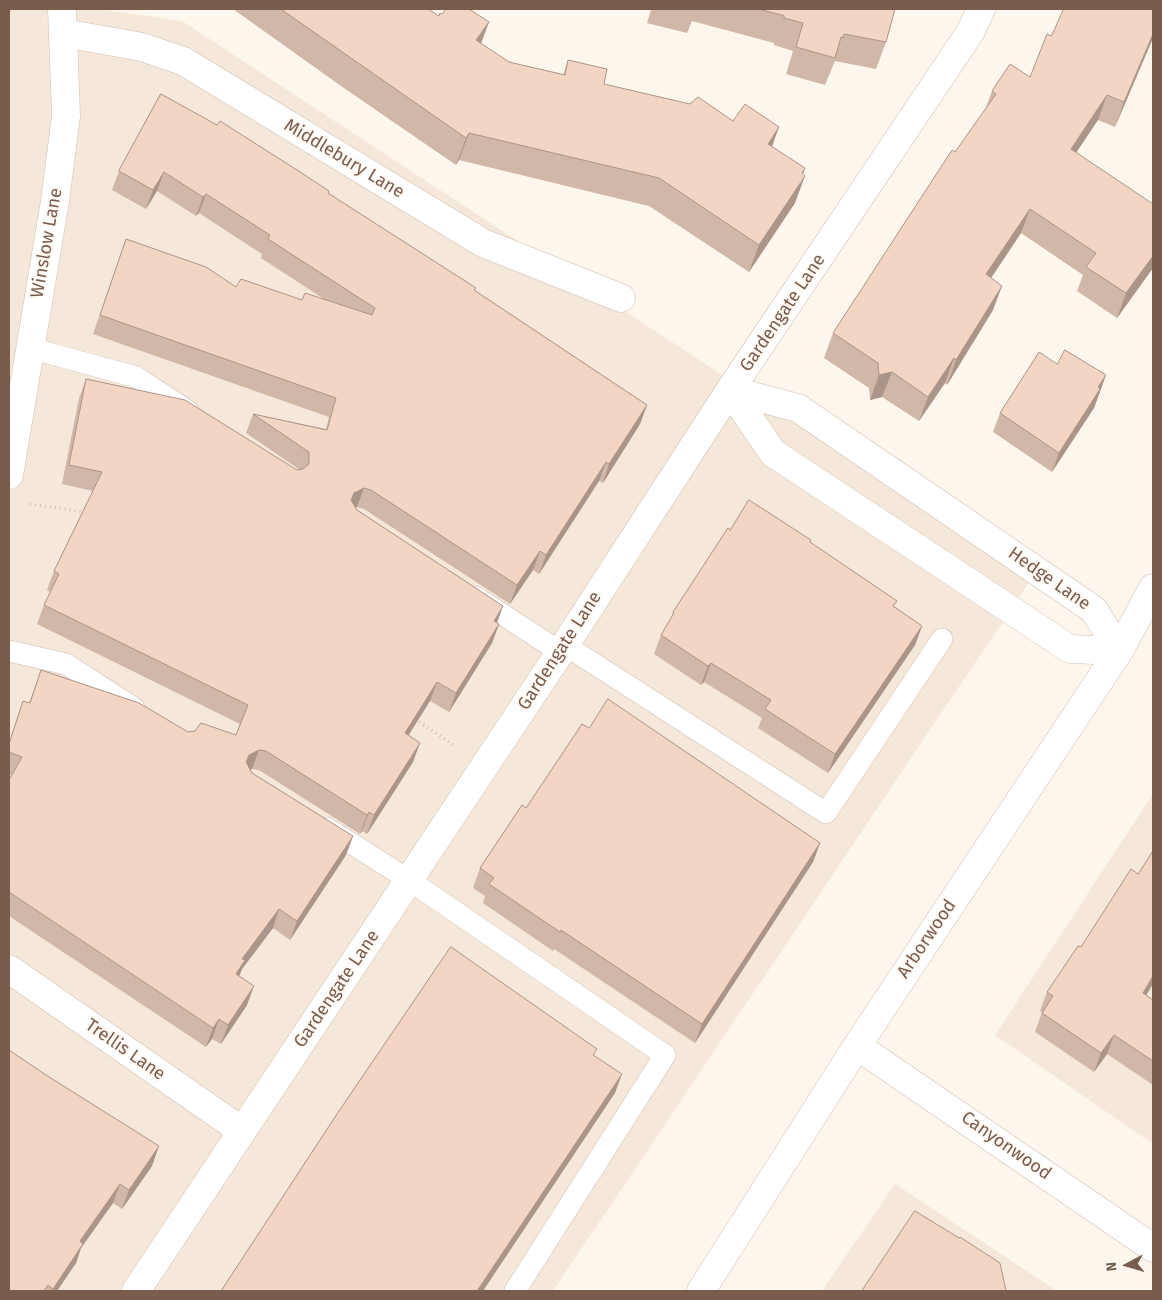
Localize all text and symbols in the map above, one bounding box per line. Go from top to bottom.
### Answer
street label: Middlebury Lane [280,115,408,203]
street label: Winslow Lane [27,186,67,300]
street label: Gardengate Lane [736,250,830,376]
street label: Hedge Lane [1004,543,1094,615]
street label: Gardengate Lane [514,588,606,714]
street label: Arborwood [893,896,961,982]
street label: Gardengate Lane [290,926,384,1052]
street label: Trellis Lane [81,1015,169,1085]
street label: Canyonwood [957,1107,1055,1185]
north arrow [1102,1240,1152,1290]
text: N [1103,1261,1121,1272]

